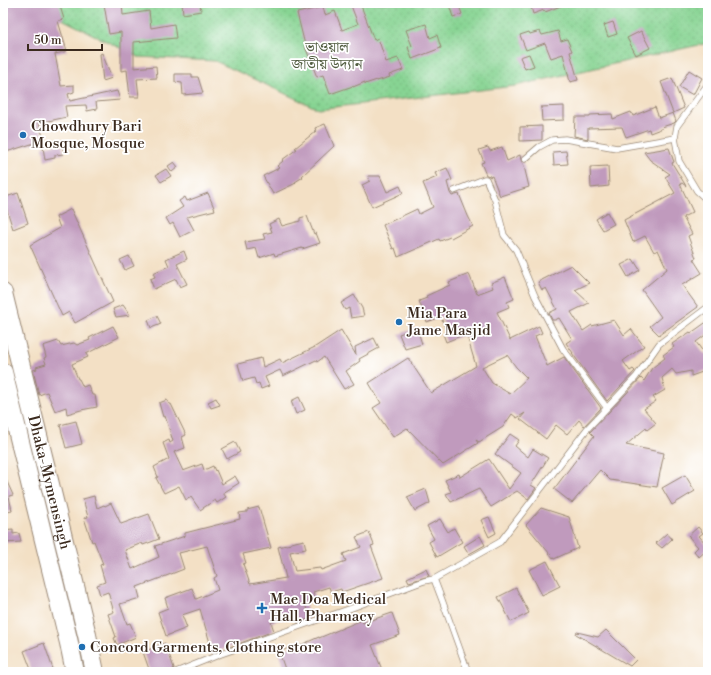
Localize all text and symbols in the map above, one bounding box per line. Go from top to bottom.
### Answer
scale bar [28,26,102,52]
text: 50 m [34,33,62,48]
park label: ভাওয়াল জাতীয় উদ্যান [290,38,364,74]
place label: Chowdhury Bari Mosque, Mosque [31,117,145,153]
marker: Chowdhury Bari Mosque, Mosque [18,130,28,140]
place label: Mia Para Jame Masjid [406,304,491,340]
marker: Mia Para Jame Masjid [394,317,404,327]
street label: Dhaka-Mymensingh [24,413,75,551]
place label: Mae Doa Medical Hall, Pharmacy [270,590,387,626]
marker: Mae Doa Medical Hall, Pharmacy [257,603,267,613]
place label: Concord Garments, Clothing store [90,638,322,657]
marker: Concord Garments, Clothing store [77,642,87,652]

